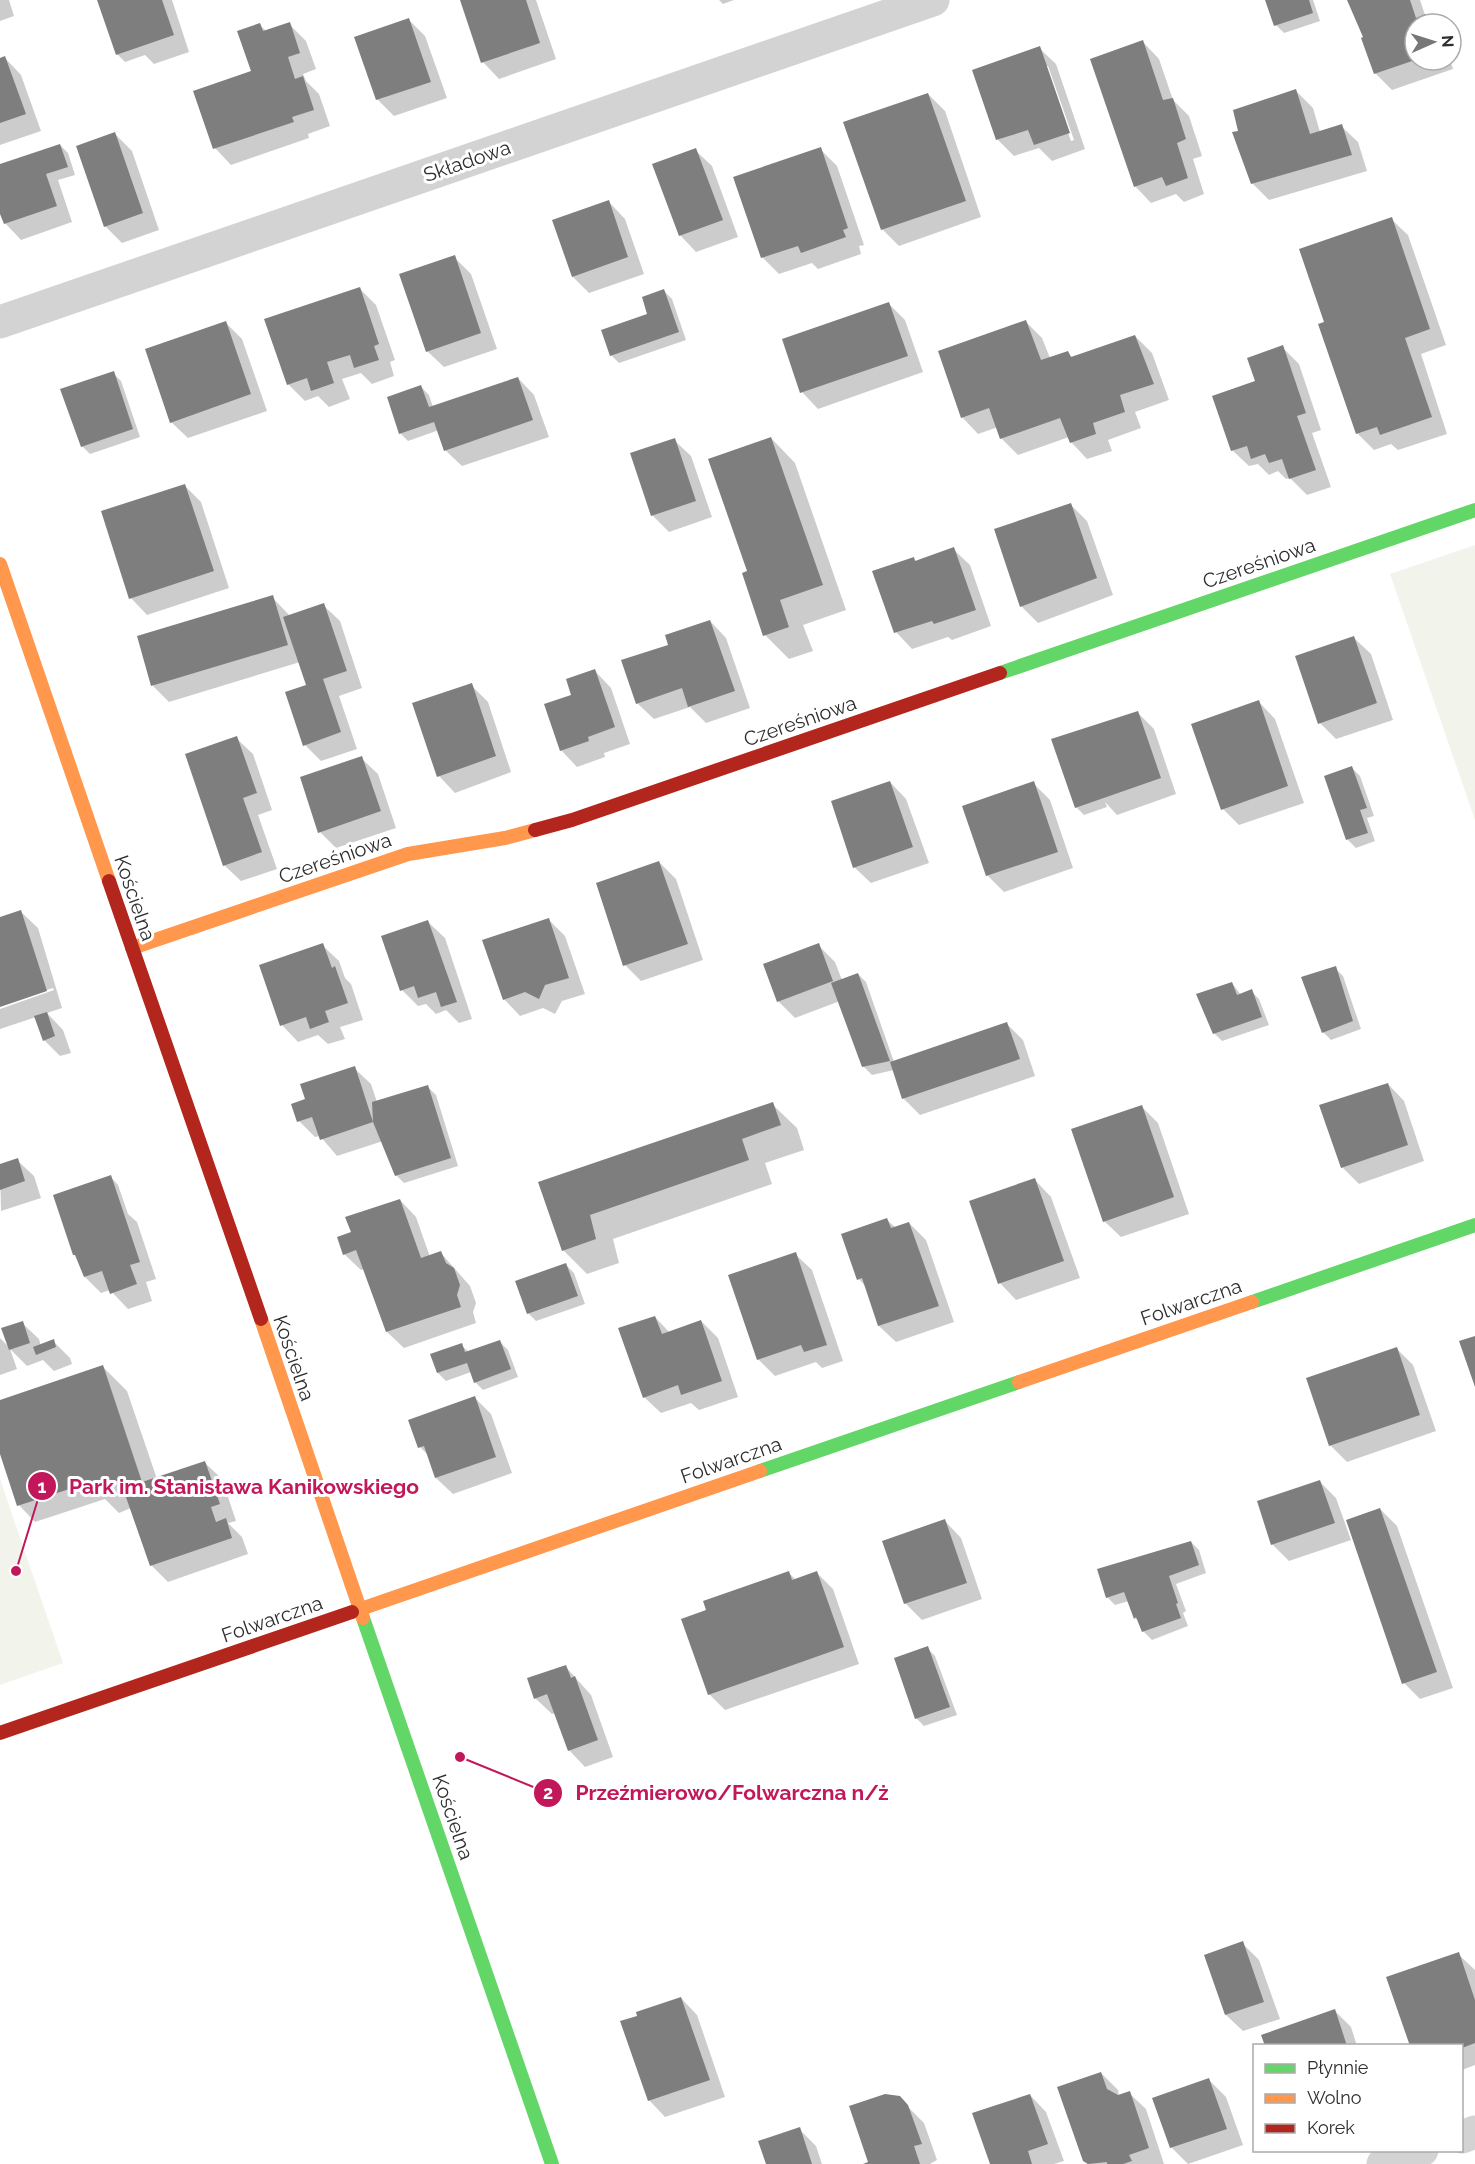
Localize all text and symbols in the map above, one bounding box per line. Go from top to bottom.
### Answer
north arrow [1403,12,1463,72]
text: N [1438,35,1457,48]
street label: Składowa [420,135,514,187]
street label: Czereśniowa [1199,533,1319,593]
street label: Czereśniowa [740,691,860,751]
street label: Czereśniowa [275,828,395,888]
street label: Kościelna [109,852,161,944]
street label: Folwarczna [1137,1274,1245,1330]
street label: Kościelna [268,1312,320,1404]
street label: Folwarczna [677,1432,785,1488]
callout: Park im. Stanisława Kanikowskiego [27,1467,431,1506]
text: Park im. Stanisława Kanikowskiego [69,1474,419,1499]
text: 1 [38,1476,47,1497]
street label: Folwarczna [218,1591,326,1647]
street label: Kościelna [427,1771,479,1863]
callout: Przeźmierowo/Folwarczna n/ż [533,1773,901,1812]
text: Przeźmierowo/Folwarczna n/ż [575,1780,889,1805]
text: 2 [543,1782,553,1803]
legend [1253,2044,1463,2152]
text: Płynnie [1307,2057,1369,2078]
text: Wolno [1307,2087,1362,2108]
text: Korek [1307,2117,1355,2138]

